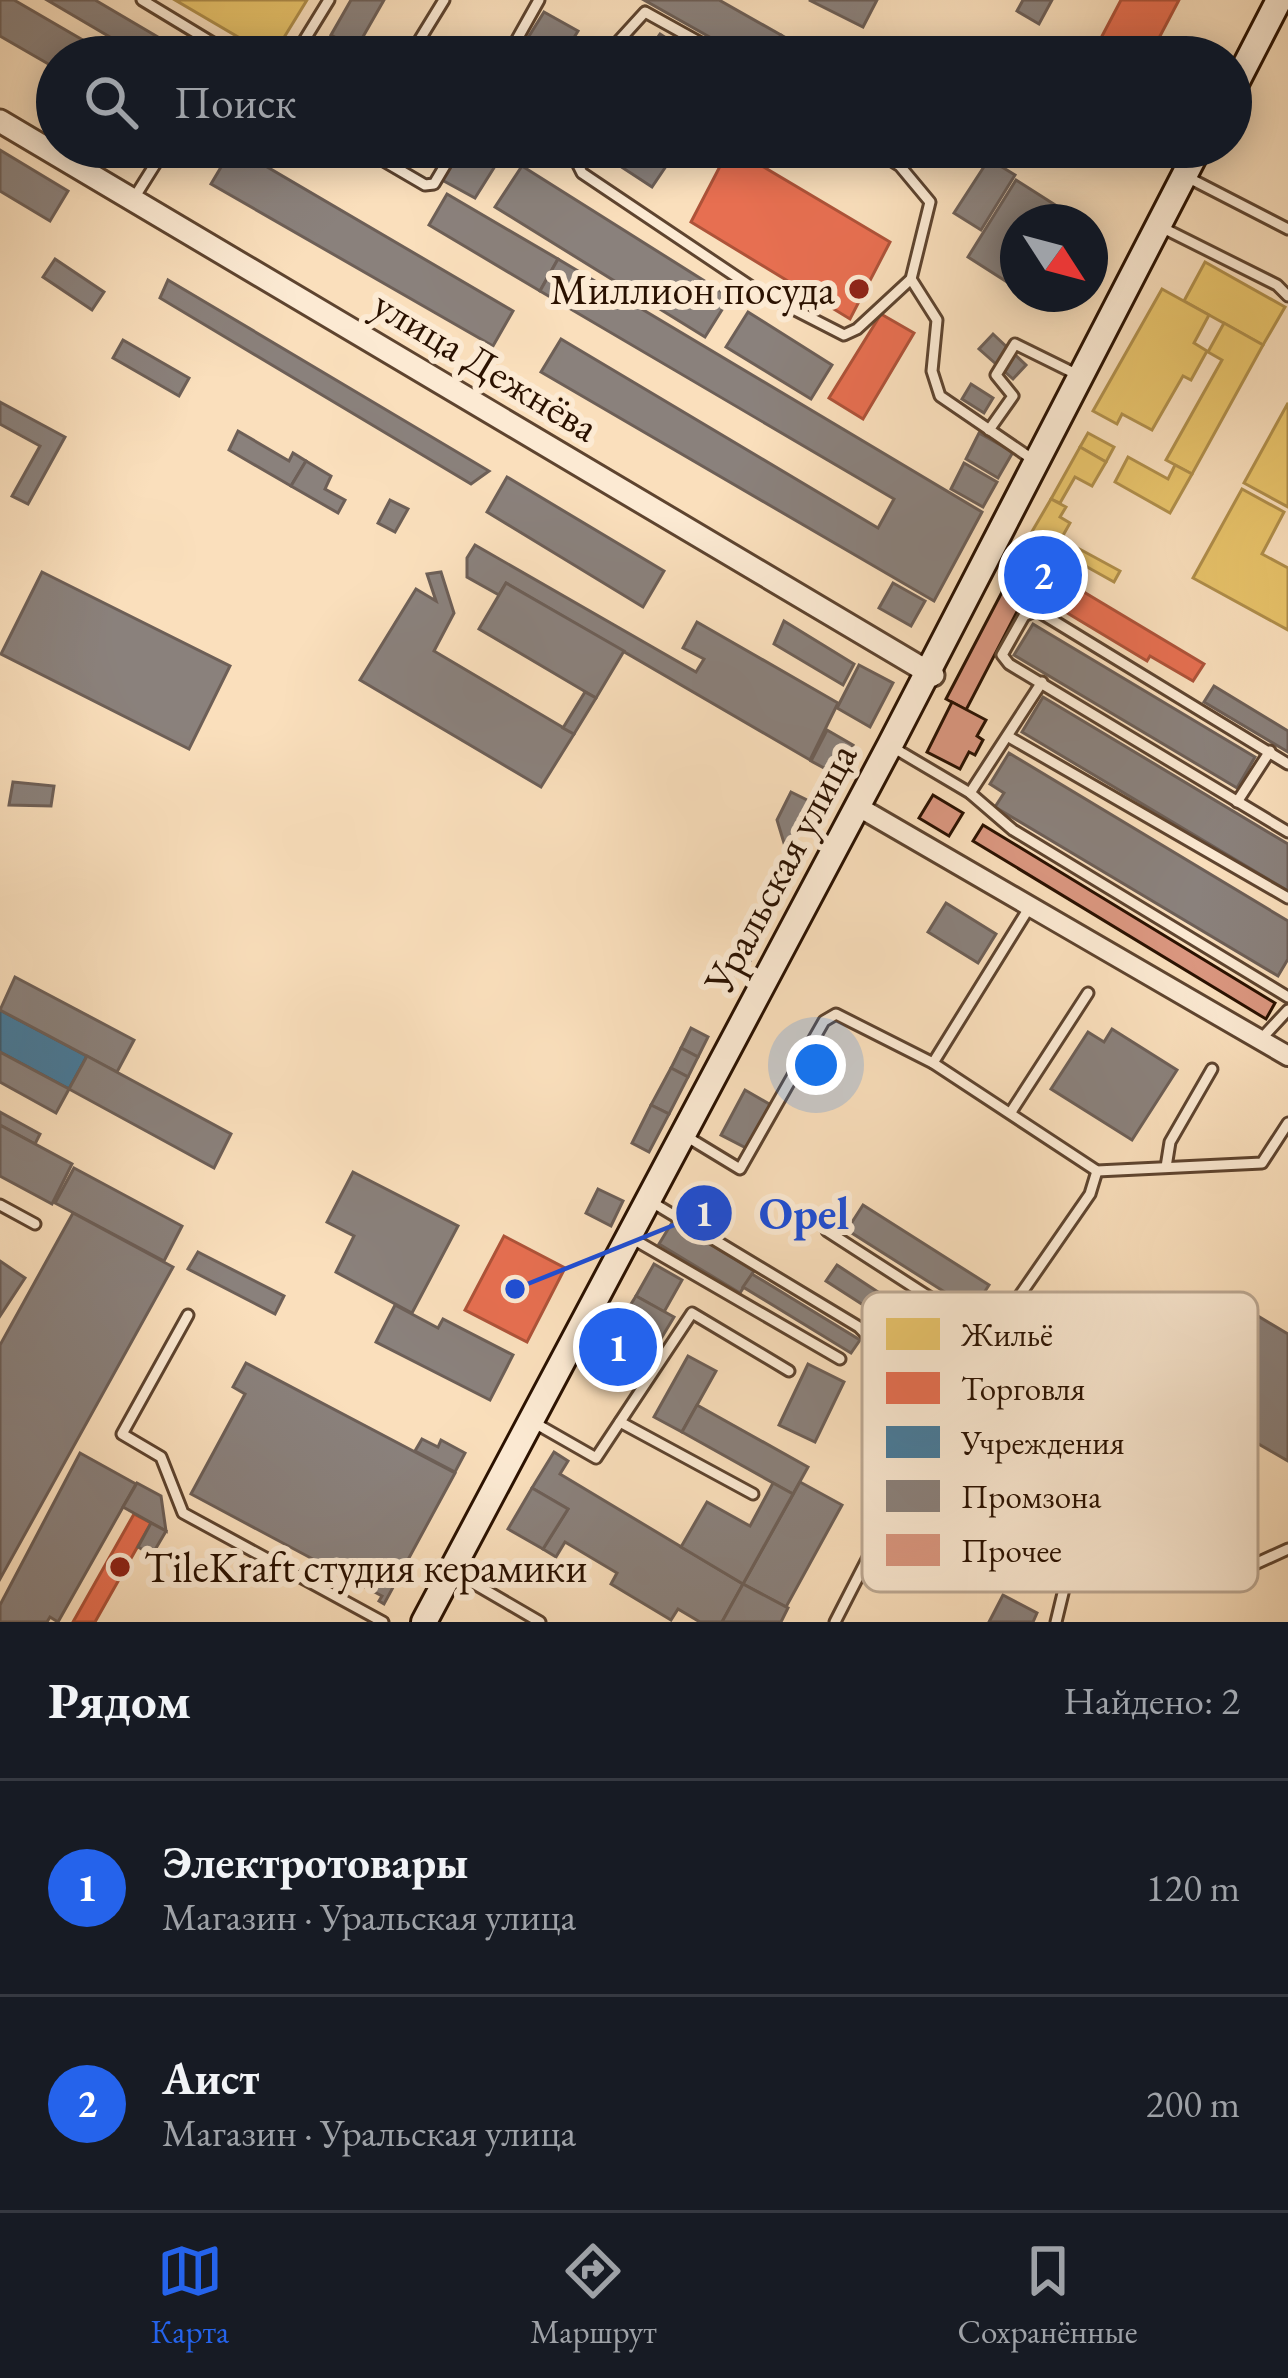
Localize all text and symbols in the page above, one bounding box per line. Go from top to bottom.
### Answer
search box [36,36,1252,168]
icon: search [78,69,144,135]
text: Поиск [174,73,296,131]
north arrow [1000,204,1108,312]
place label: Миллион посуда [550,262,835,317]
street label: улица Дежнёва [363,276,609,454]
marker: Миллион посуда [846,276,872,302]
pin: 2 [1004,530,1082,620]
street label: Уральская улица [691,733,869,1004]
your location [786,1035,846,1095]
callout: Opel [674,1172,873,1253]
text: Opel [759,1184,849,1242]
text: 1 [694,1190,714,1237]
legend [862,1292,1258,1592]
pin: 1 [579,1302,657,1392]
text: Жильё [960,1313,1053,1356]
text: Торговля [961,1367,1085,1410]
text: Учреждения [960,1421,1124,1464]
text: Промзона [961,1475,1102,1518]
text: Прочее [961,1529,1062,1572]
place label: TileKraft студия керамики [144,1540,587,1595]
marker: TileKraft студия керамики [107,1554,133,1580]
text: Рядом [48,1667,191,1733]
text: Найдено: 2 [1063,1675,1240,1726]
text: Электротовары [162,1833,468,1891]
text: 1 [77,1862,97,1913]
text: 120 m [1146,1862,1240,1913]
text: Магазин · Уральская улица [162,1891,576,1942]
text: Аист [162,2049,260,2107]
text: 2 [77,2078,97,2129]
text: 200 m [1146,2078,1240,2129]
text: Магазин · Уральская улица [162,2107,576,2158]
tab: Карта [150,2238,229,2353]
tab: Маршрут [530,2238,657,2353]
tab: Сохранённые [958,2238,1138,2353]

